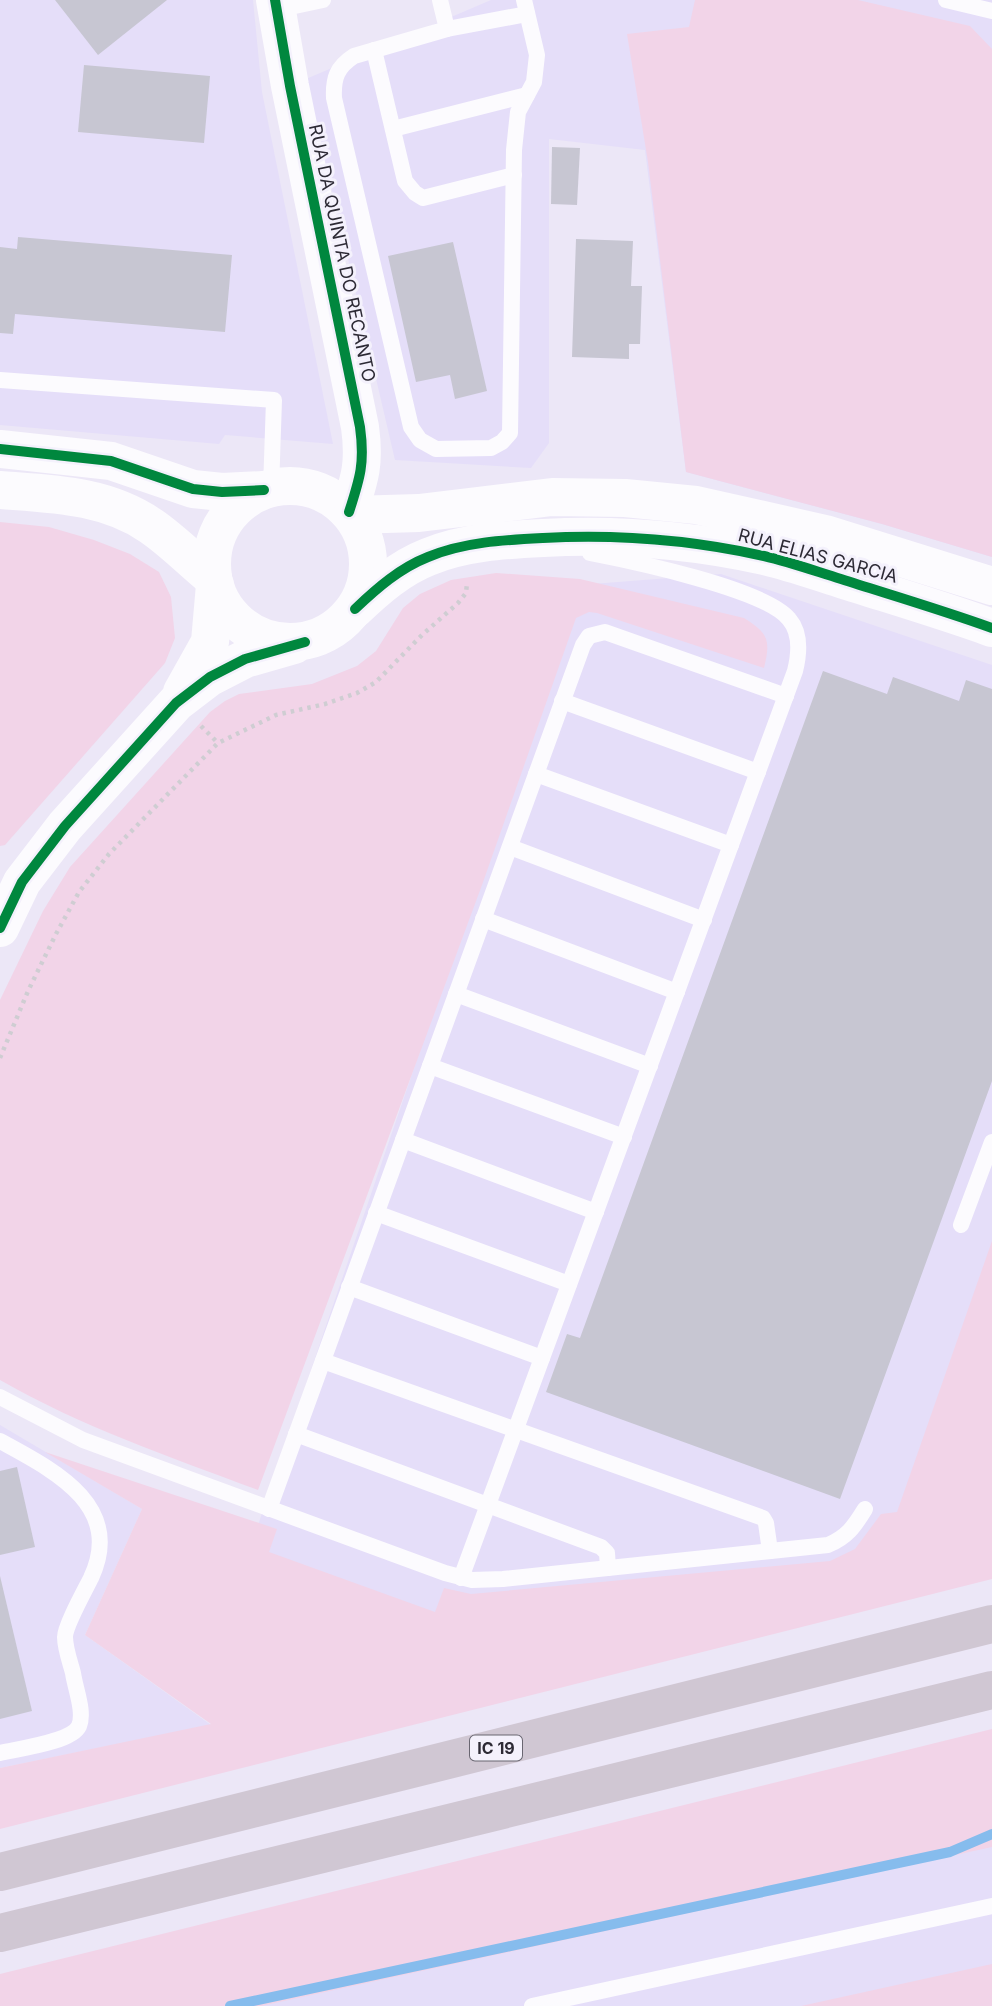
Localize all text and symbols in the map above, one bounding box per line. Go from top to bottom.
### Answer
street label: RUA DA QUINTA DO RECANTO [305,122,380,384]
street label: RUA ELIAS GARCIA [736,524,900,587]
road number: IC 19 [470,1736,522,1760]

